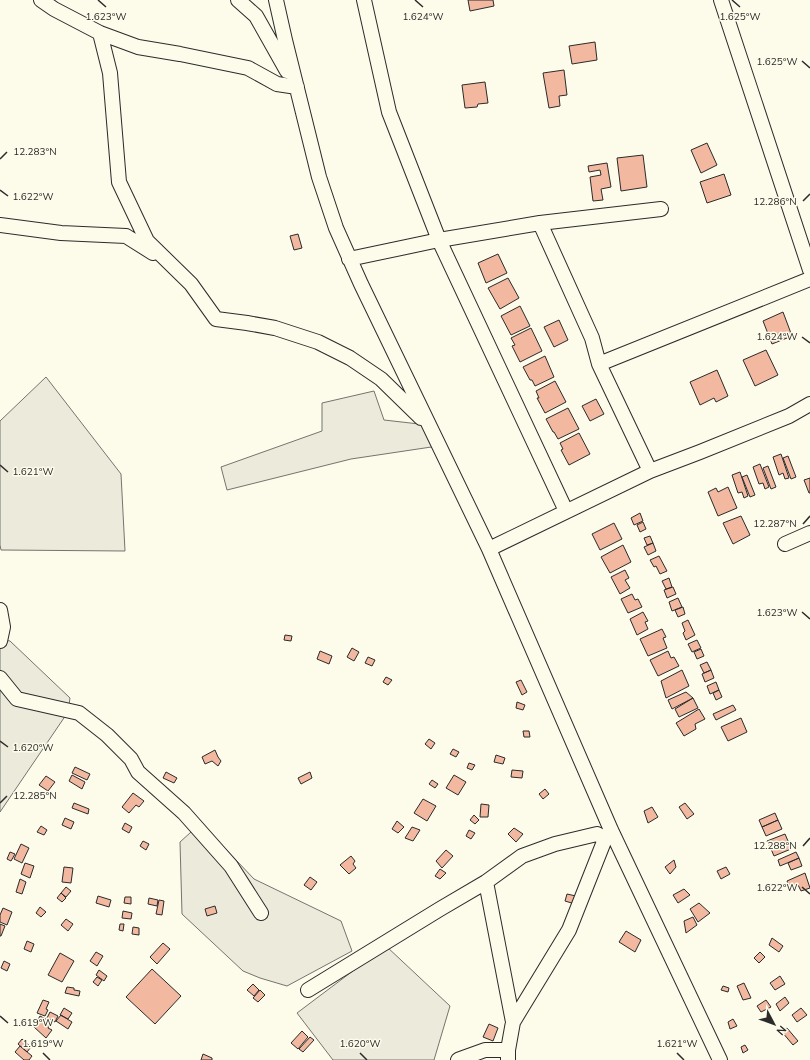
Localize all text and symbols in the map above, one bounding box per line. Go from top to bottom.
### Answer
text: 1.623°W [85,10,127,24]
text: 1.624°W [402,10,444,24]
text: 1.625°W [719,10,761,24]
text: 1.625°W [756,55,798,69]
text: 12.283°N [13,145,57,159]
text: 1.622°W [12,190,54,204]
text: 12.286°N [753,195,797,209]
text: 1.624°W [756,330,798,344]
text: 1.621°W [12,465,54,479]
text: 12.287°N [753,517,797,531]
text: 1.623°W [756,606,798,620]
text: 1.620°W [12,741,54,755]
text: 12.285°N [13,789,57,803]
text: 12.288°N [753,839,797,853]
text: 1.622°W [756,881,798,895]
north arrow [754,1004,794,1044]
text: 1.619°W [12,1016,54,1030]
text: N [773,1022,790,1038]
text: 1.619°W [22,1037,64,1051]
text: 1.620°W [339,1037,381,1051]
text: 1.621°W [656,1037,698,1051]

